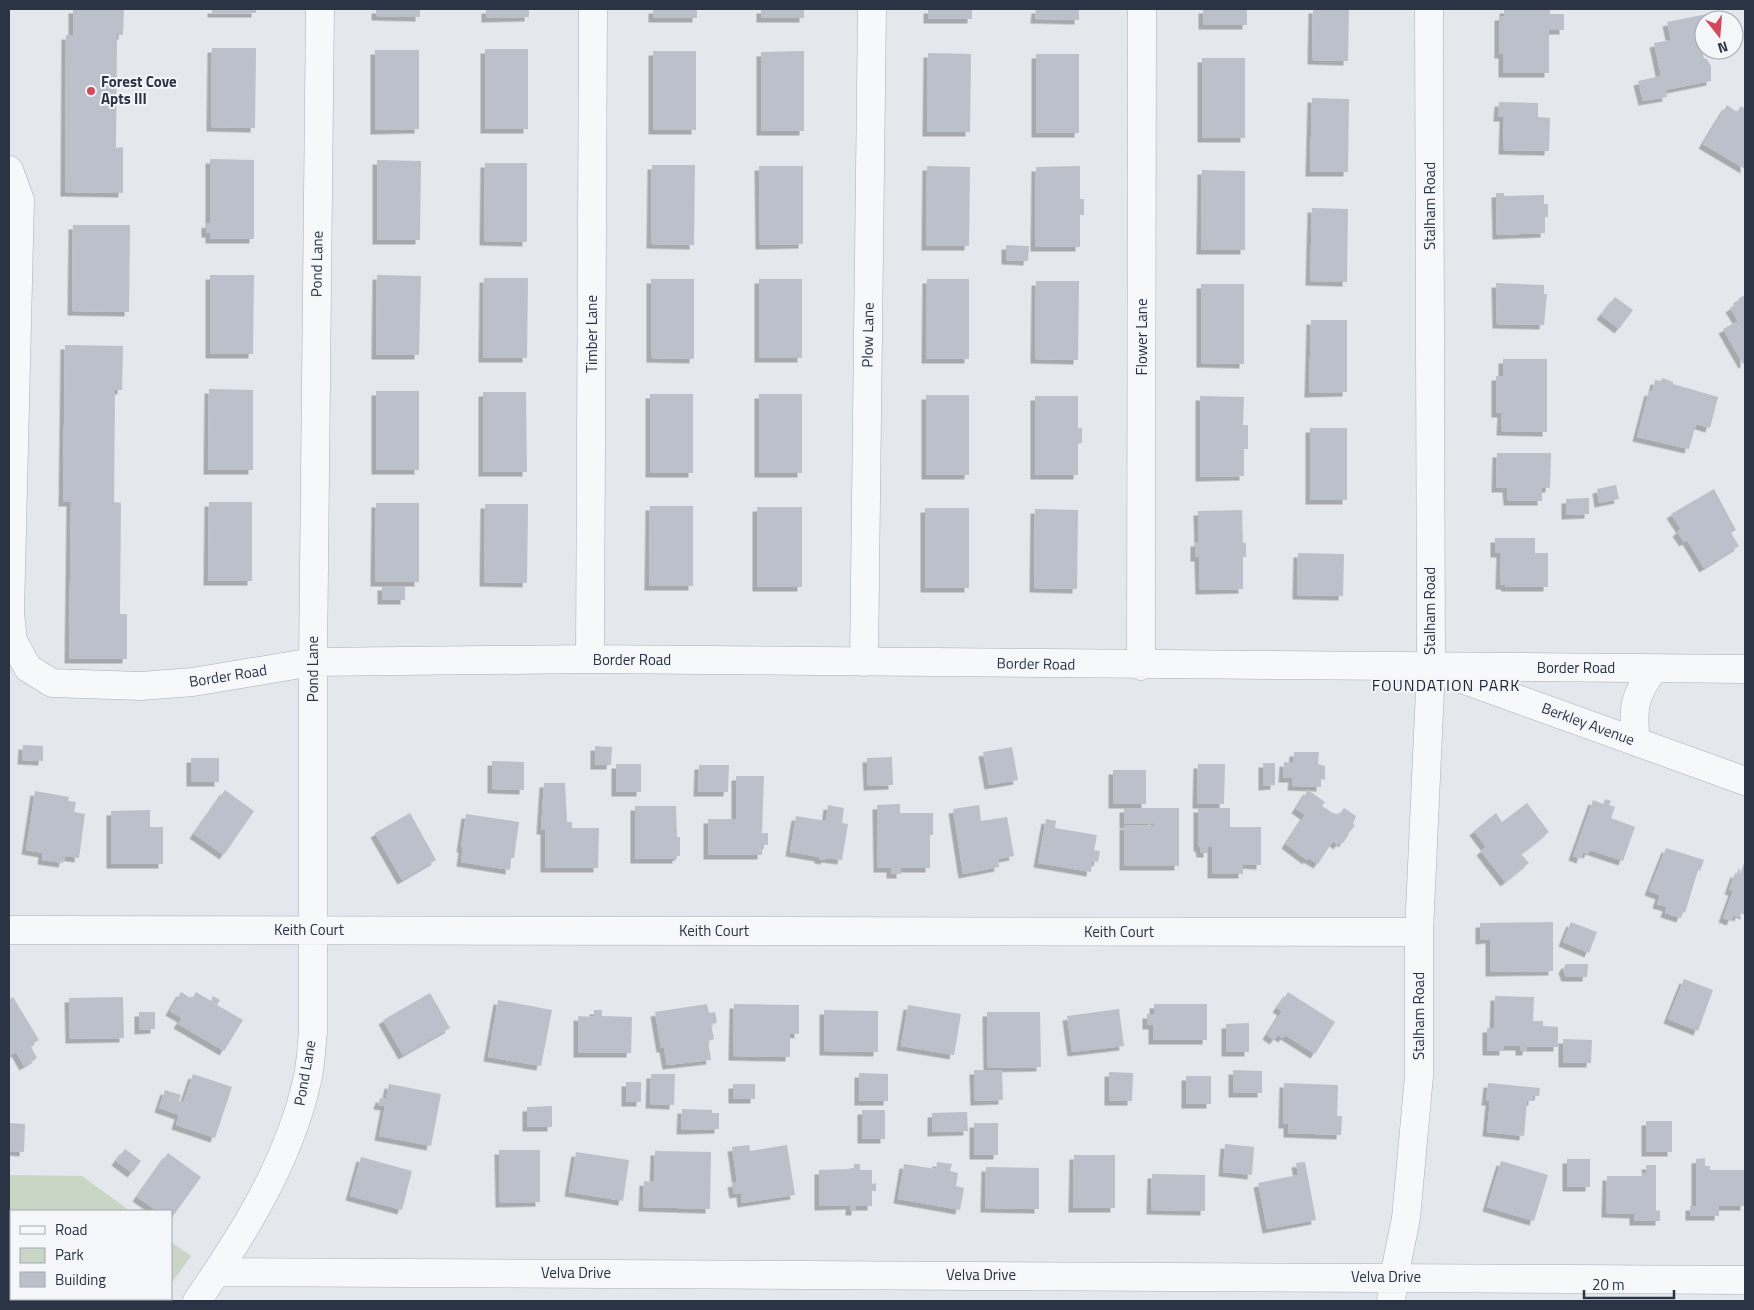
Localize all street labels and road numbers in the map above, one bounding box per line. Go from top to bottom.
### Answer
street label: Stalham Road [1418,162,1441,250]
street label: Pond Lane [304,231,329,297]
street label: Timber Lane [580,295,603,373]
street label: Flower Lane [1130,299,1153,375]
street label: Plow Lane [855,302,880,368]
street label: Stalham Road [1418,567,1441,655]
street label: Pond Lane [301,636,324,702]
street label: Border Road [593,648,671,671]
street label: Border Road [996,651,1076,676]
street label: Border Road [1537,656,1615,679]
street label: Border Road [187,658,269,693]
street label: Berkley Avenue [1538,696,1638,751]
street label: Keith Court [274,918,345,941]
street label: Keith Court [679,919,750,942]
street label: Keith Court [1084,920,1155,943]
street label: Stalham Road [1407,972,1430,1060]
street label: Pond Lane [287,1038,322,1108]
street label: Velva Drive [541,1261,611,1284]
street label: Velva Drive [946,1263,1016,1286]
street label: Velva Drive [1351,1265,1421,1288]

